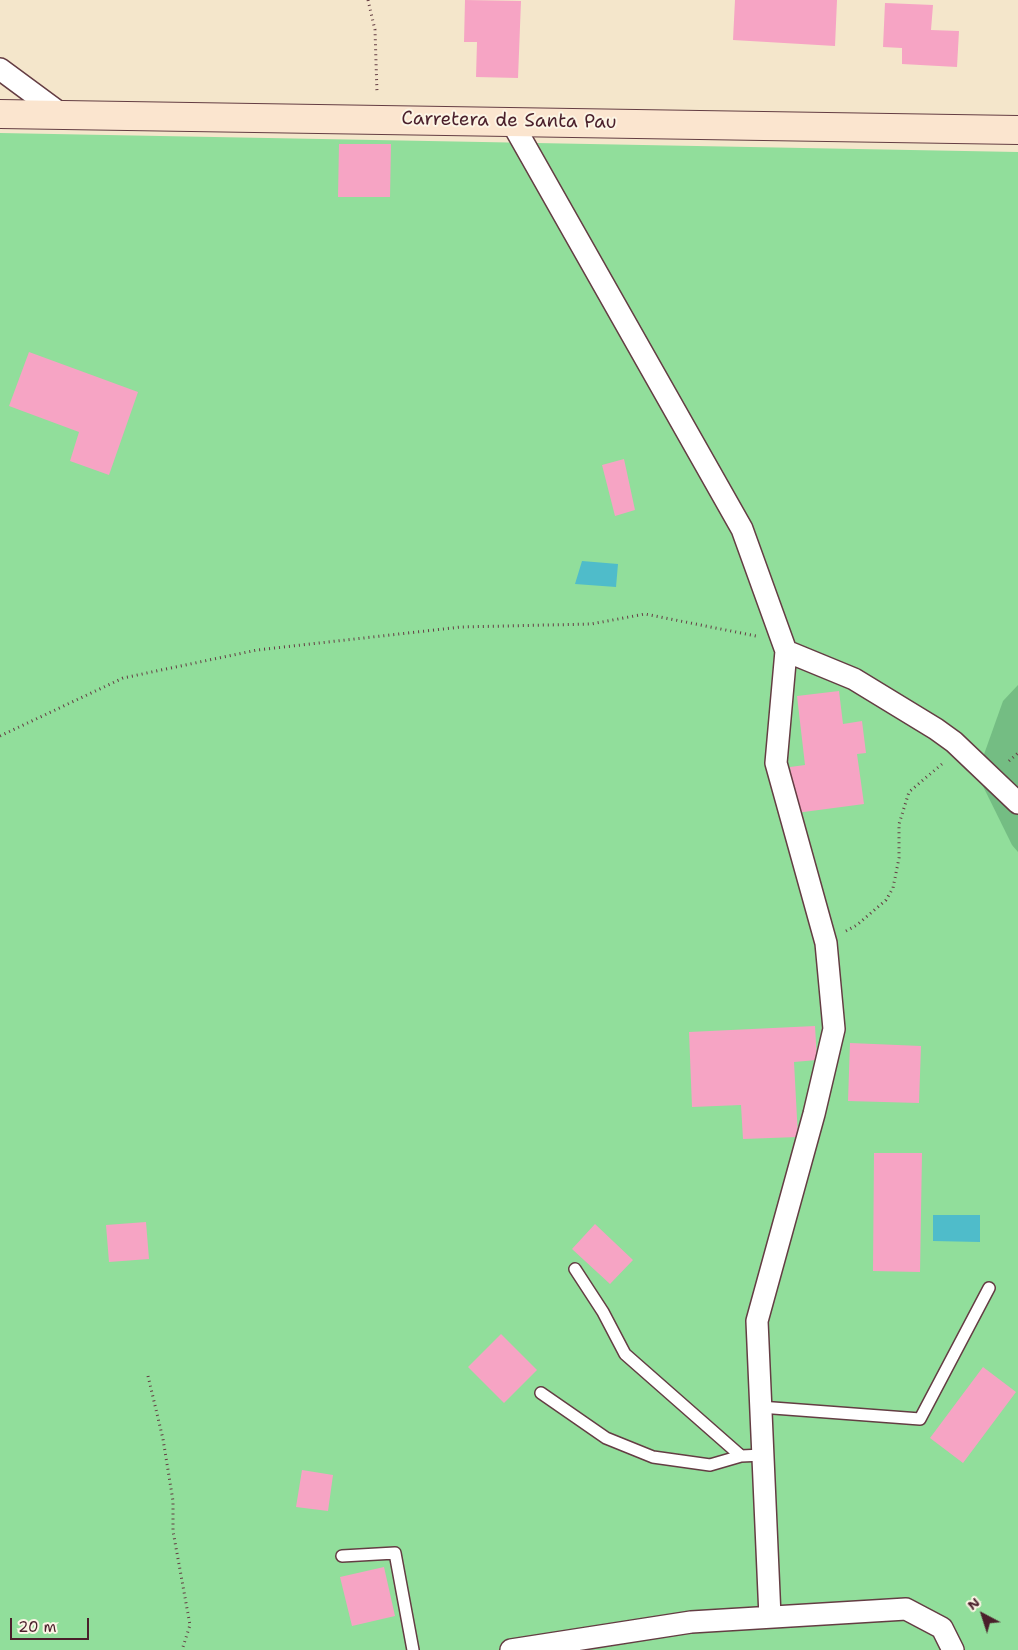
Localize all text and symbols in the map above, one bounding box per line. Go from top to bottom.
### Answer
street label: Carretera de Santa Pau [401,108,617,134]
north arrow [958,1590,1008,1640]
text: N [963,1593,983,1614]
scale bar [12,1608,91,1640]
text: 20 m [18,1617,57,1637]

